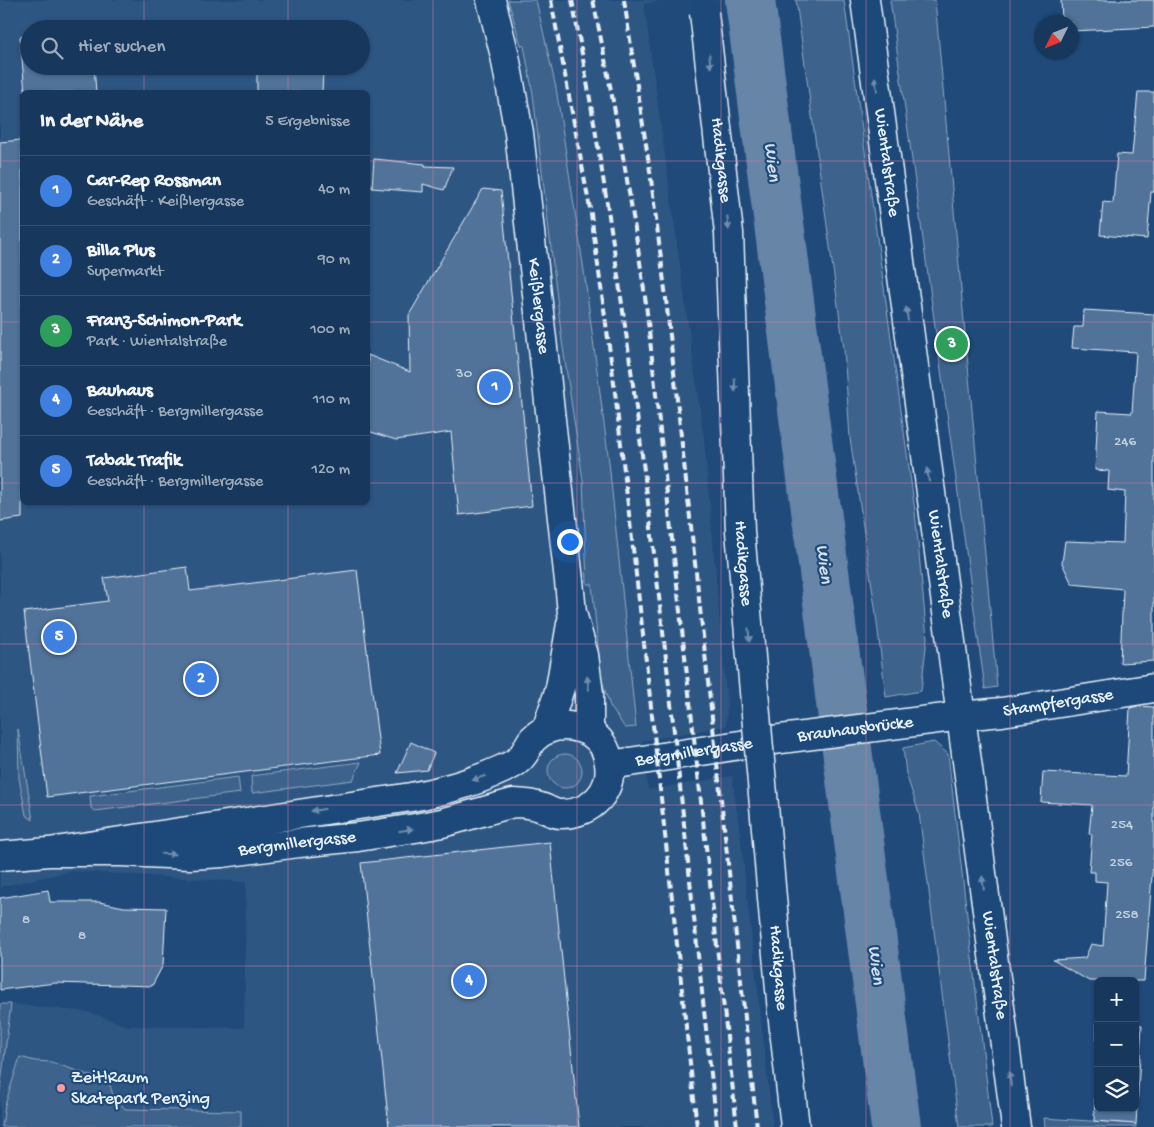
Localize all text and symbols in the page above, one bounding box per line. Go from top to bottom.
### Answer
north arrow [1034,15,1079,60]
search box [20,20,370,75]
icon: search [38,34,66,62]
text: Hier suchen [78,36,165,59]
one-way arrow [706,54,714,70]
one-way arrow [872,75,880,91]
street label: Wientalstraße [869,107,905,219]
text: In der Nähe [40,110,143,135]
text: 5 Ergebnisse [265,113,350,132]
street label: Hadikgasse [705,116,736,204]
water label: Wien [757,141,785,184]
text: Car-Rep Rossman [87,170,221,193]
text: 1 [53,181,59,200]
text: 40 m [318,181,350,200]
text: Geschäft · Keißlergasse [87,193,244,212]
one-way arrow [724,215,732,231]
text: Billa Plus [87,240,155,263]
text: 2 [52,251,60,270]
text: 90 m [318,251,350,270]
street label: Keißlergasse [523,257,554,356]
text: Supermarkt [87,263,163,282]
one-way arrow [903,306,911,322]
text: Franz-Schimon-Park [87,310,242,333]
text: 3 [52,321,60,340]
text: 100 m [310,321,350,340]
pin: 3 [936,325,968,363]
text: Park · Wientalstraße [87,333,227,352]
house number: 30 [455,365,473,383]
pin: 1 [479,368,511,406]
one-way arrow [731,378,739,394]
text: Bauhaus [87,380,153,403]
text: 4 [52,391,60,410]
text: 110 m [313,391,350,410]
text: Geschäft · Bergmillergasse [87,403,263,422]
house number: 246 [1114,433,1136,451]
text: Tabak Trafik [87,450,181,473]
text: 5 [52,461,60,480]
text: 120 m [311,461,350,480]
one-way arrow [924,467,932,483]
text: Geschäft · Bergmillergasse [87,473,263,492]
street label: Wientalstraße [923,509,958,620]
street label: Hadikgasse [729,520,757,608]
your location [557,529,583,555]
water label: Wien [809,543,837,586]
pin: 5 [43,618,75,656]
one-way arrow [746,627,754,643]
pin: 2 [185,660,217,698]
one-way arrow [584,674,592,690]
street label: Stampfergasse [1001,684,1115,722]
street label: Brauhausbrücke [795,712,915,747]
street label: Bergmillergasse [633,733,755,772]
one-way arrow [471,774,486,782]
one-way arrow [309,807,325,815]
house number: 254 [1111,816,1133,834]
one-way arrow [398,825,414,833]
street label: Bergmillergasse [236,827,358,861]
one-way arrow [160,851,176,859]
house number: 256 [1110,854,1133,872]
one-way arrow [979,875,987,891]
house number: 258 [1115,906,1139,924]
street label: Wientalstraße [977,910,1012,1021]
house number: 8 [22,911,30,929]
street label: Hadikgasse [764,924,792,1012]
house number: 8 [78,927,86,945]
water label: Wien [861,944,889,987]
pin: 4 [453,962,485,1000]
map controls [1094,977,1139,1112]
button: + [1094,977,1139,1022]
button: − [1094,1022,1139,1067]
button: layers [1094,1067,1139,1112]
place label: Zeit!Raum Skatepark Penzing [71,1068,210,1110]
one-way arrow [1005,1070,1013,1086]
marker: Zeit!Raum Skatepark Penzing [55,1082,67,1094]

